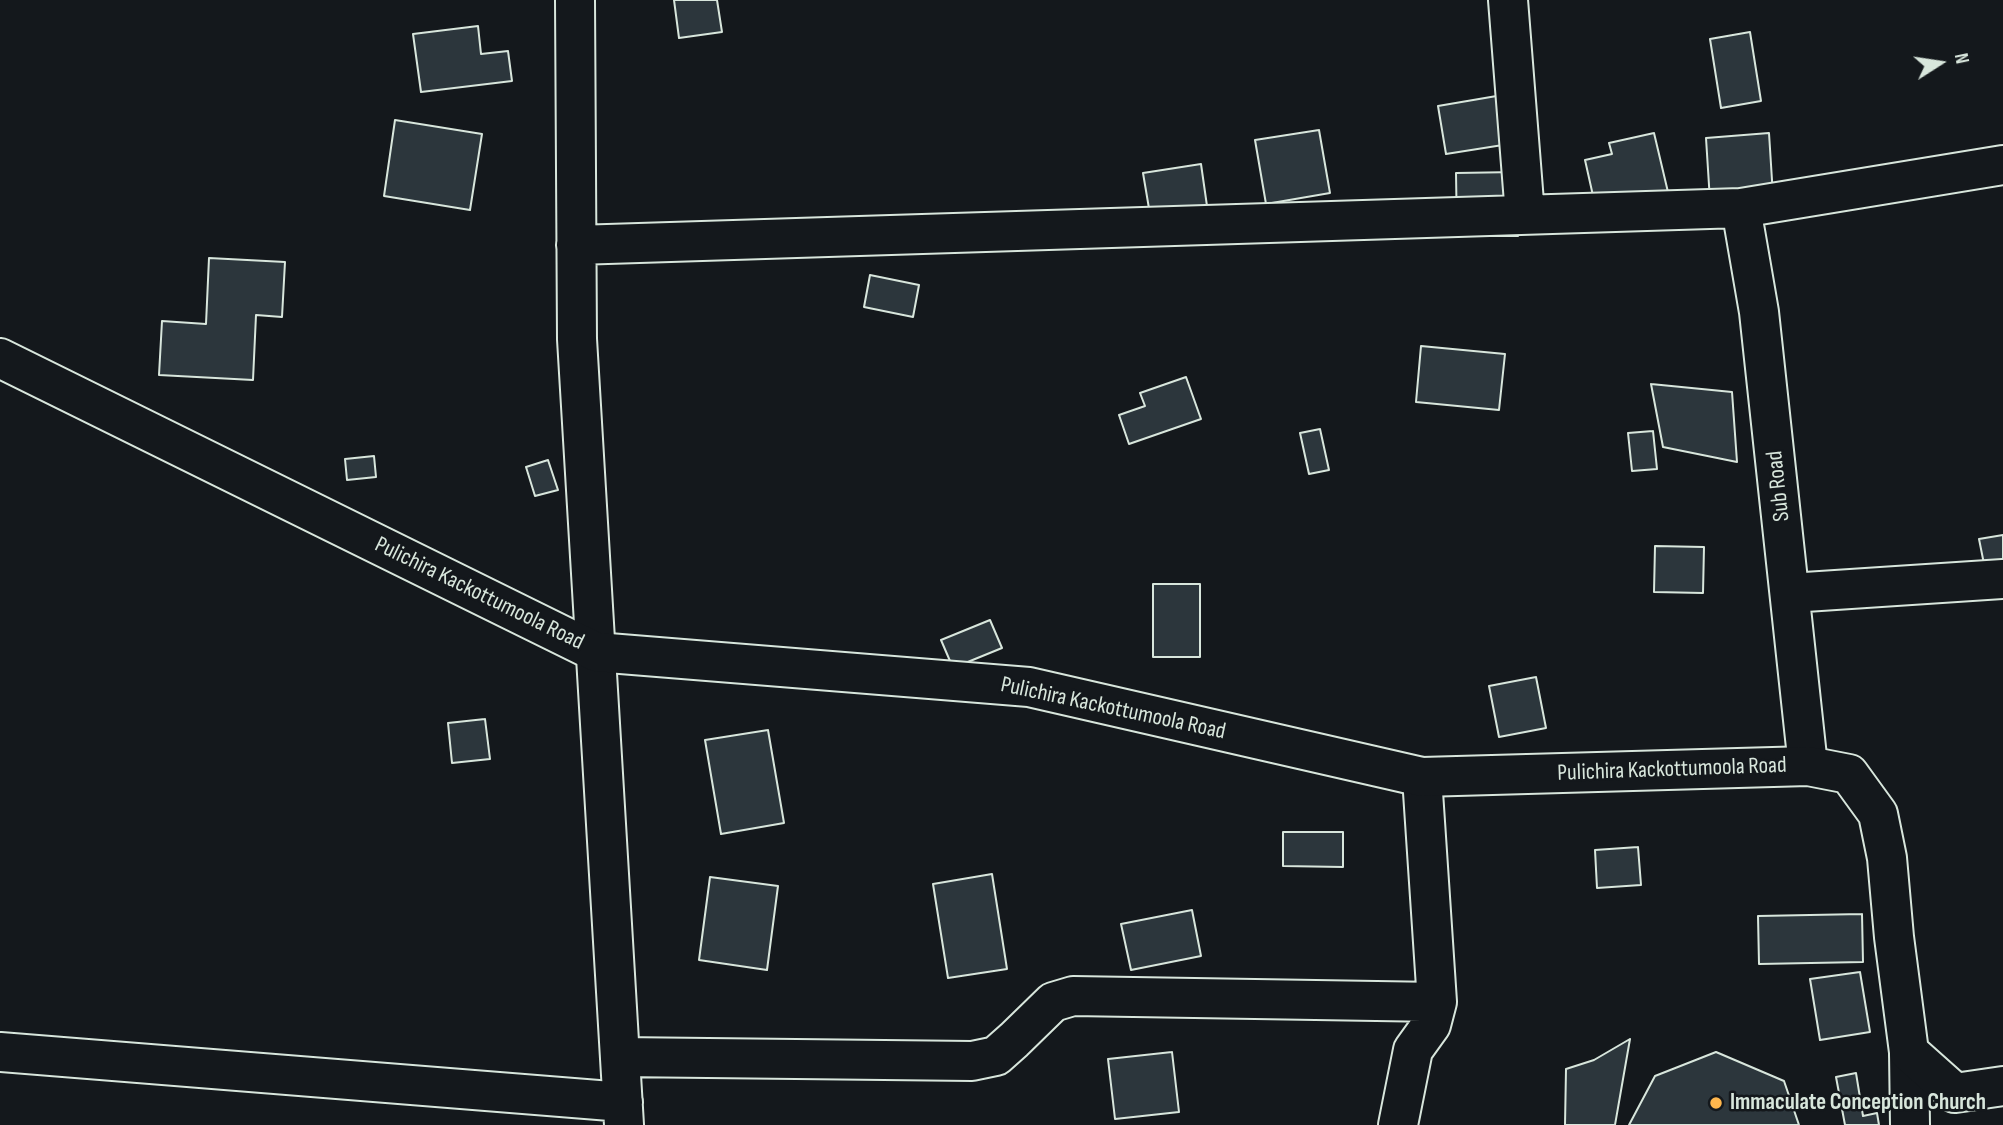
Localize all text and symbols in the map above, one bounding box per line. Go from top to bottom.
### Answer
north arrow [1905,28,1975,98]
text: N [1949,51,1973,66]
street label: Sub Road [1762,449,1796,523]
street label: Pulichira Kackottumoola Road [370,531,588,657]
street label: Pulichira Kackottumoola Road [998,672,1228,746]
street label: Pulichira Kackottumoola Road [1557,752,1787,788]
place label: Immaculate Conception Church [1730,1089,1986,1117]
marker: Immaculate Conception Church [1708,1095,1724,1111]

